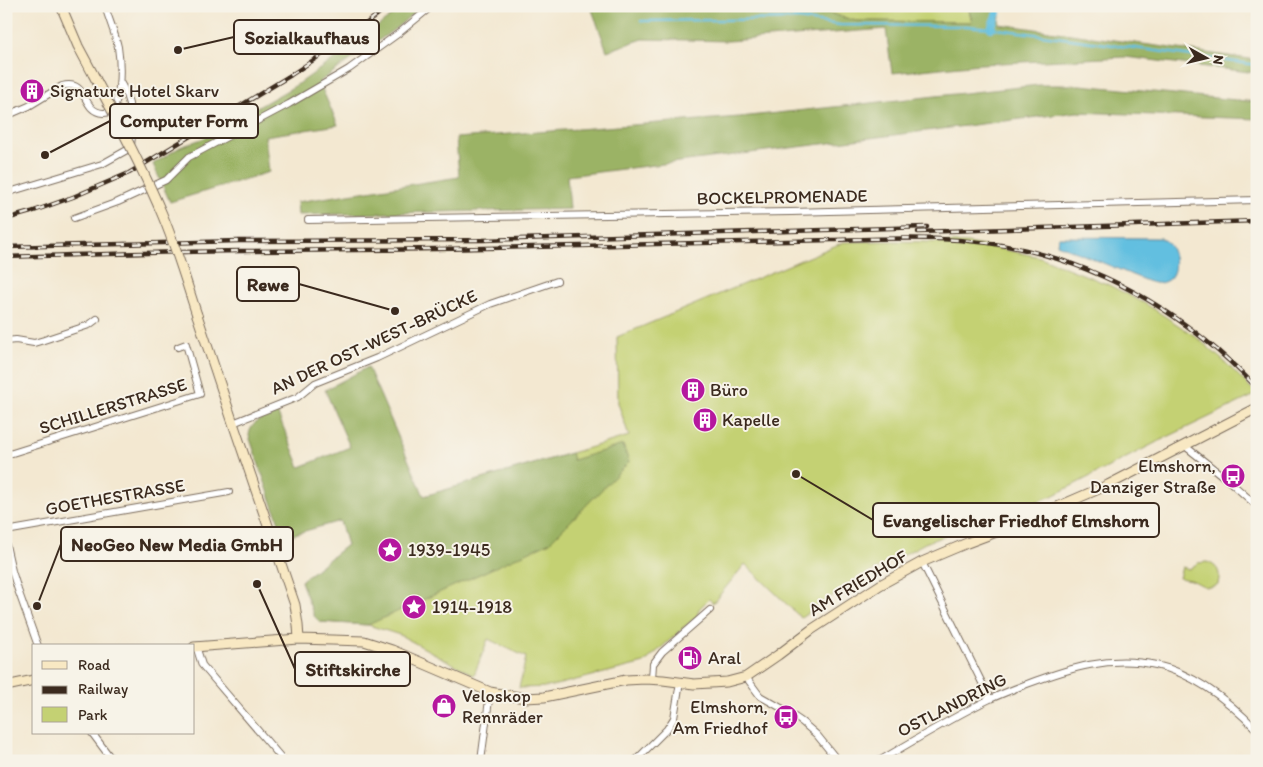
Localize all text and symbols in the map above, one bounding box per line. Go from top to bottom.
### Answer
callout: Sozialkaufhaus [234,20,379,54]
text: Sozialkaufhaus [244,26,370,49]
north arrow [1180,32,1230,82]
text: N [1209,54,1227,66]
building icon: Signature Hotel Skarv [19,78,45,104]
place label: Signature Hotel Skarv [50,80,220,102]
callout: Computer Form [110,104,258,138]
text: Computer Form [120,109,248,132]
street label: BOCKELPROMENADE [696,185,868,209]
callout: Rewe [237,267,299,301]
text: Rewe [247,273,289,296]
street label: AN DER OST-WEST-BRÜCKE [267,284,481,400]
street label: SCHILLERSTRASSE [37,373,190,439]
building icon: Büro [680,377,706,403]
place label: Büro [710,379,748,401]
building icon: Kapelle [692,407,718,433]
place label: Kapelle [722,409,780,431]
place label: Elmshorn, Danziger Straße [1090,455,1216,498]
bus stop icon: Elmshorn, Danziger Straße [1220,463,1246,489]
street label: GOETHESTRASSE [44,474,186,520]
callout: Evangelischer Friedhof Elmshorn [873,503,1159,537]
text: Evangelischer Friedhof Elmshorn [883,509,1149,532]
callout: NeoGeo New Media GmbH [61,527,293,561]
text: NeoGeo New Media GmbH [71,533,283,556]
place icon: 1939-1945 [377,537,403,563]
place label: 1939-1945 [408,539,490,561]
street label: AM FRIEDHOF [805,544,912,621]
place icon: 1914-1918 [401,594,427,620]
place label: 1914-1918 [432,596,512,618]
legend [32,644,195,734]
fuel station icon: Aral [677,645,703,671]
place label: Aral [708,647,741,669]
callout: Stiftskirche [295,652,410,686]
text: Road [78,656,111,674]
text: Stiftskirche [305,658,401,681]
street label: OSTLANDRING [894,668,1010,742]
text: Railway [78,680,128,698]
place label: Veloskop Rennräder [462,685,543,728]
shop icon: Veloskop Rennräder [431,693,457,719]
place label: Elmshorn, Am Friedhof [673,696,768,739]
bus stop icon: Elmshorn, Am Friedhof [773,704,799,730]
text: Park [78,706,108,724]

